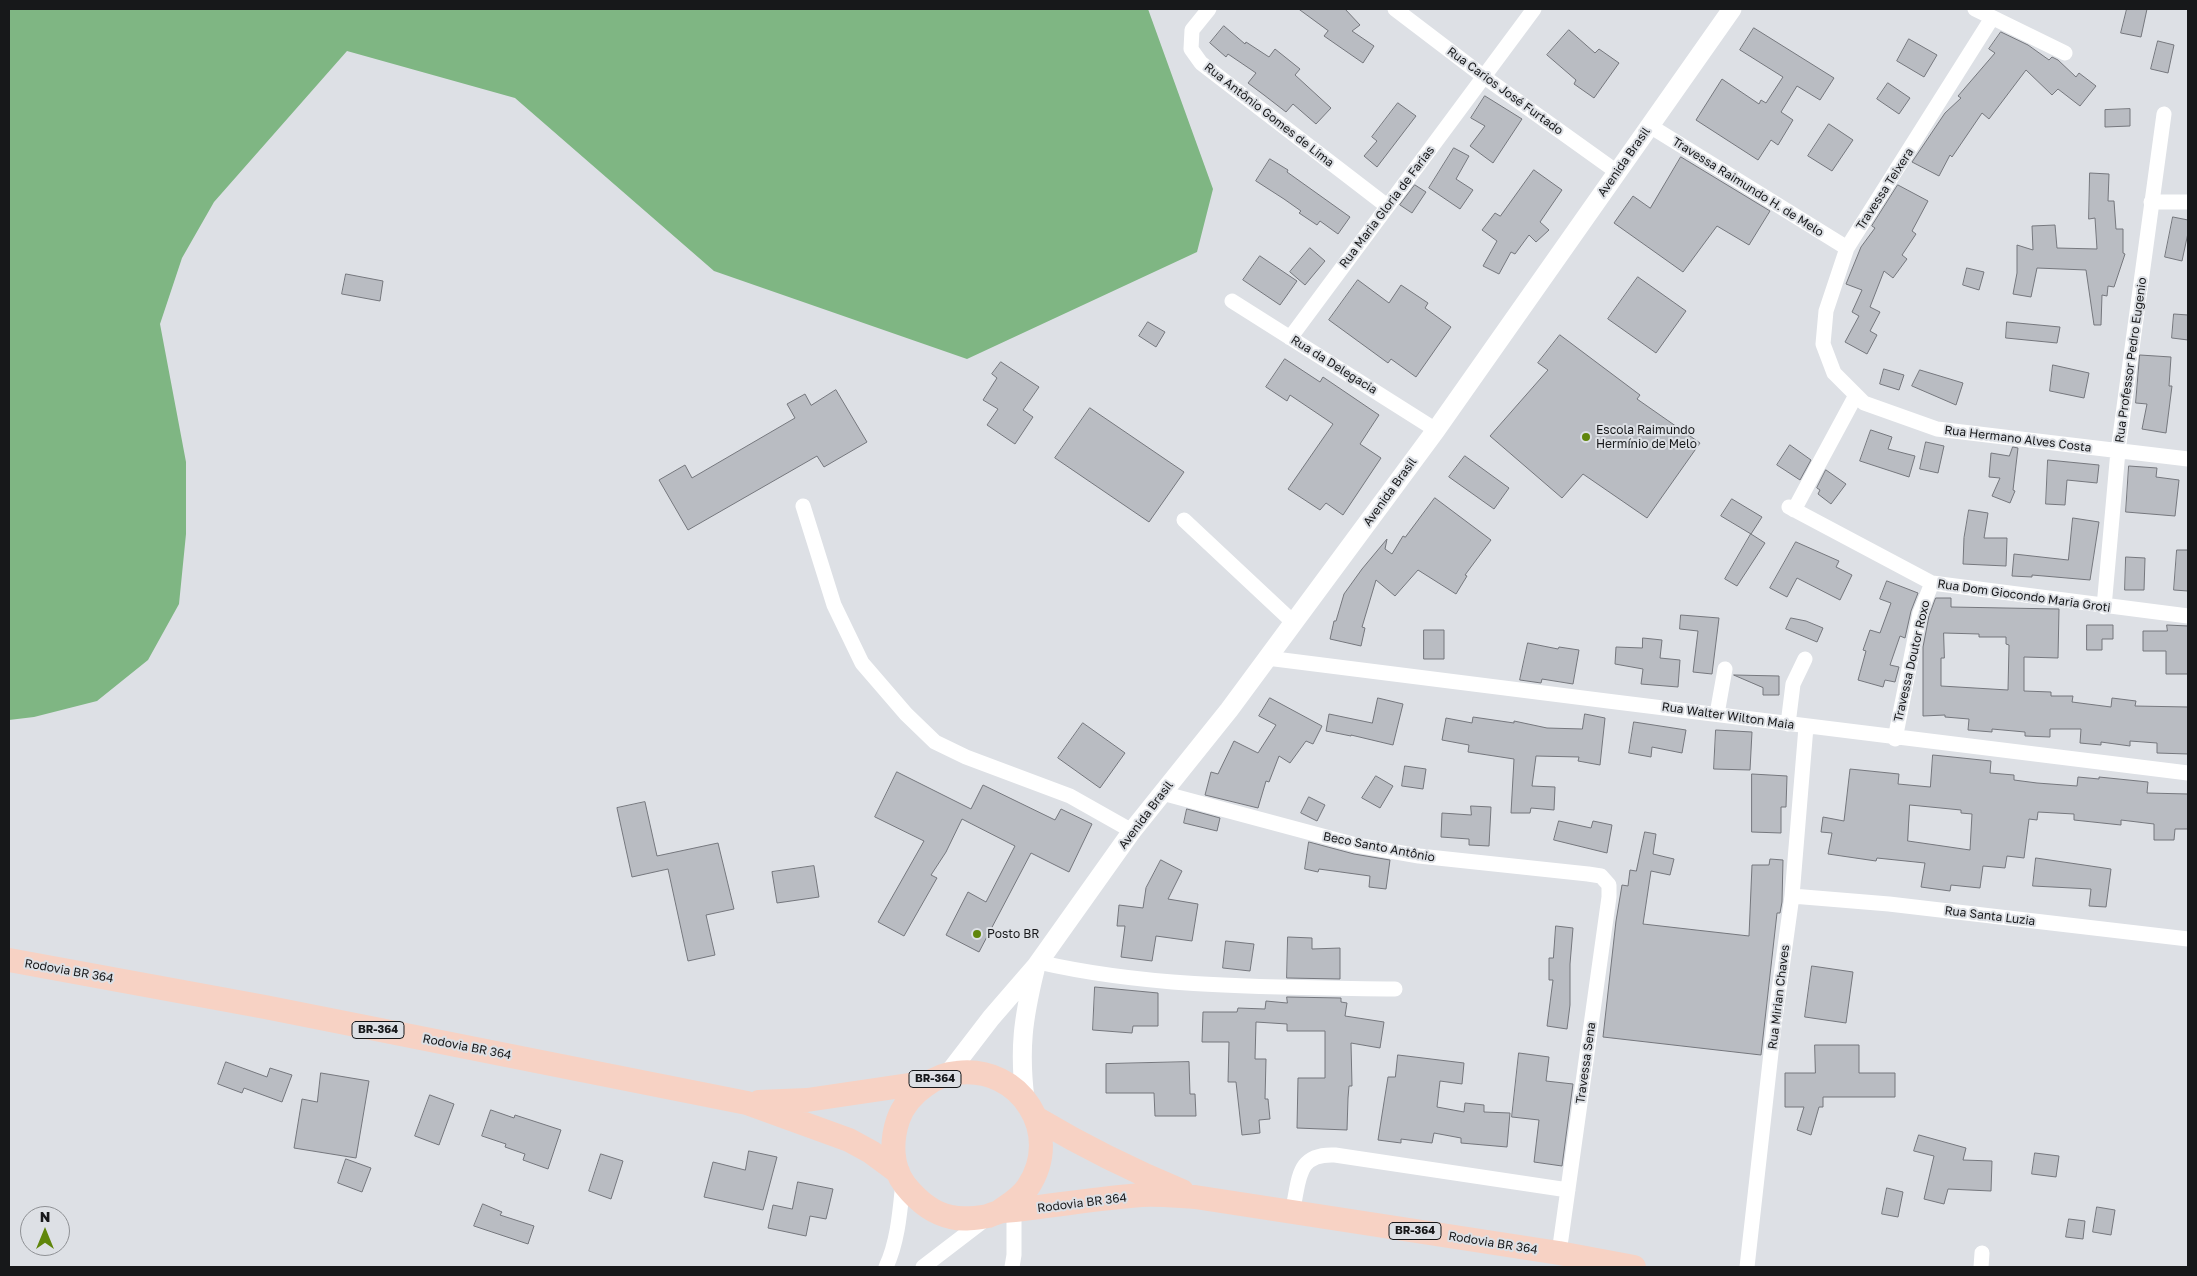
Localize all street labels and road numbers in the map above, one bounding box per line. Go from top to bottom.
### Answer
street label: Rua Carios José Furtado [1444,44,1566,138]
street label: Rua Antônio Gomes de Lima [1201,60,1337,170]
street label: Avenida Brasil [1595,125,1653,199]
street label: Travessa Raimundo H. de Melo [1670,134,1826,240]
street label: Rua Maria Gloria de Farias [1336,143,1438,271]
street label: Travessa Teixera [1853,145,1917,233]
street label: Rua Professor Pedro Eugenio [2112,276,2150,444]
street label: Rua da Delegacia [1288,333,1380,397]
street label: Rua Hermano Alves Costa [1944,423,2092,455]
street label: Avenida Brasil [1360,455,1420,529]
street label: Rua Dom Giocondo Maria Groti [1936,577,2112,615]
street label: Travessa Doutor Roxo [1891,599,1933,723]
street label: Rua Walter Wilton Maia [1661,700,1795,732]
street label: Avenida Brasil [1116,778,1176,852]
street label: Beco Santo Antônio [1322,829,1436,865]
street label: Rua Santa Luzia [1944,903,2036,929]
street label: Rua Mirian Chaves [1765,944,1793,1050]
street label: Rodovia BR 364 [23,956,115,986]
street label: Travessa Sena [1573,1021,1599,1105]
road number: BR-364 [352,1022,404,1038]
street label: Rodovia BR 364 [421,1031,513,1063]
road number: BR-364 [909,1070,961,1088]
street label: Rodovia BR 364 [1036,1190,1128,1216]
road number: BR-364 [1389,1222,1441,1240]
street label: Rodovia BR 364 [1447,1229,1539,1257]

